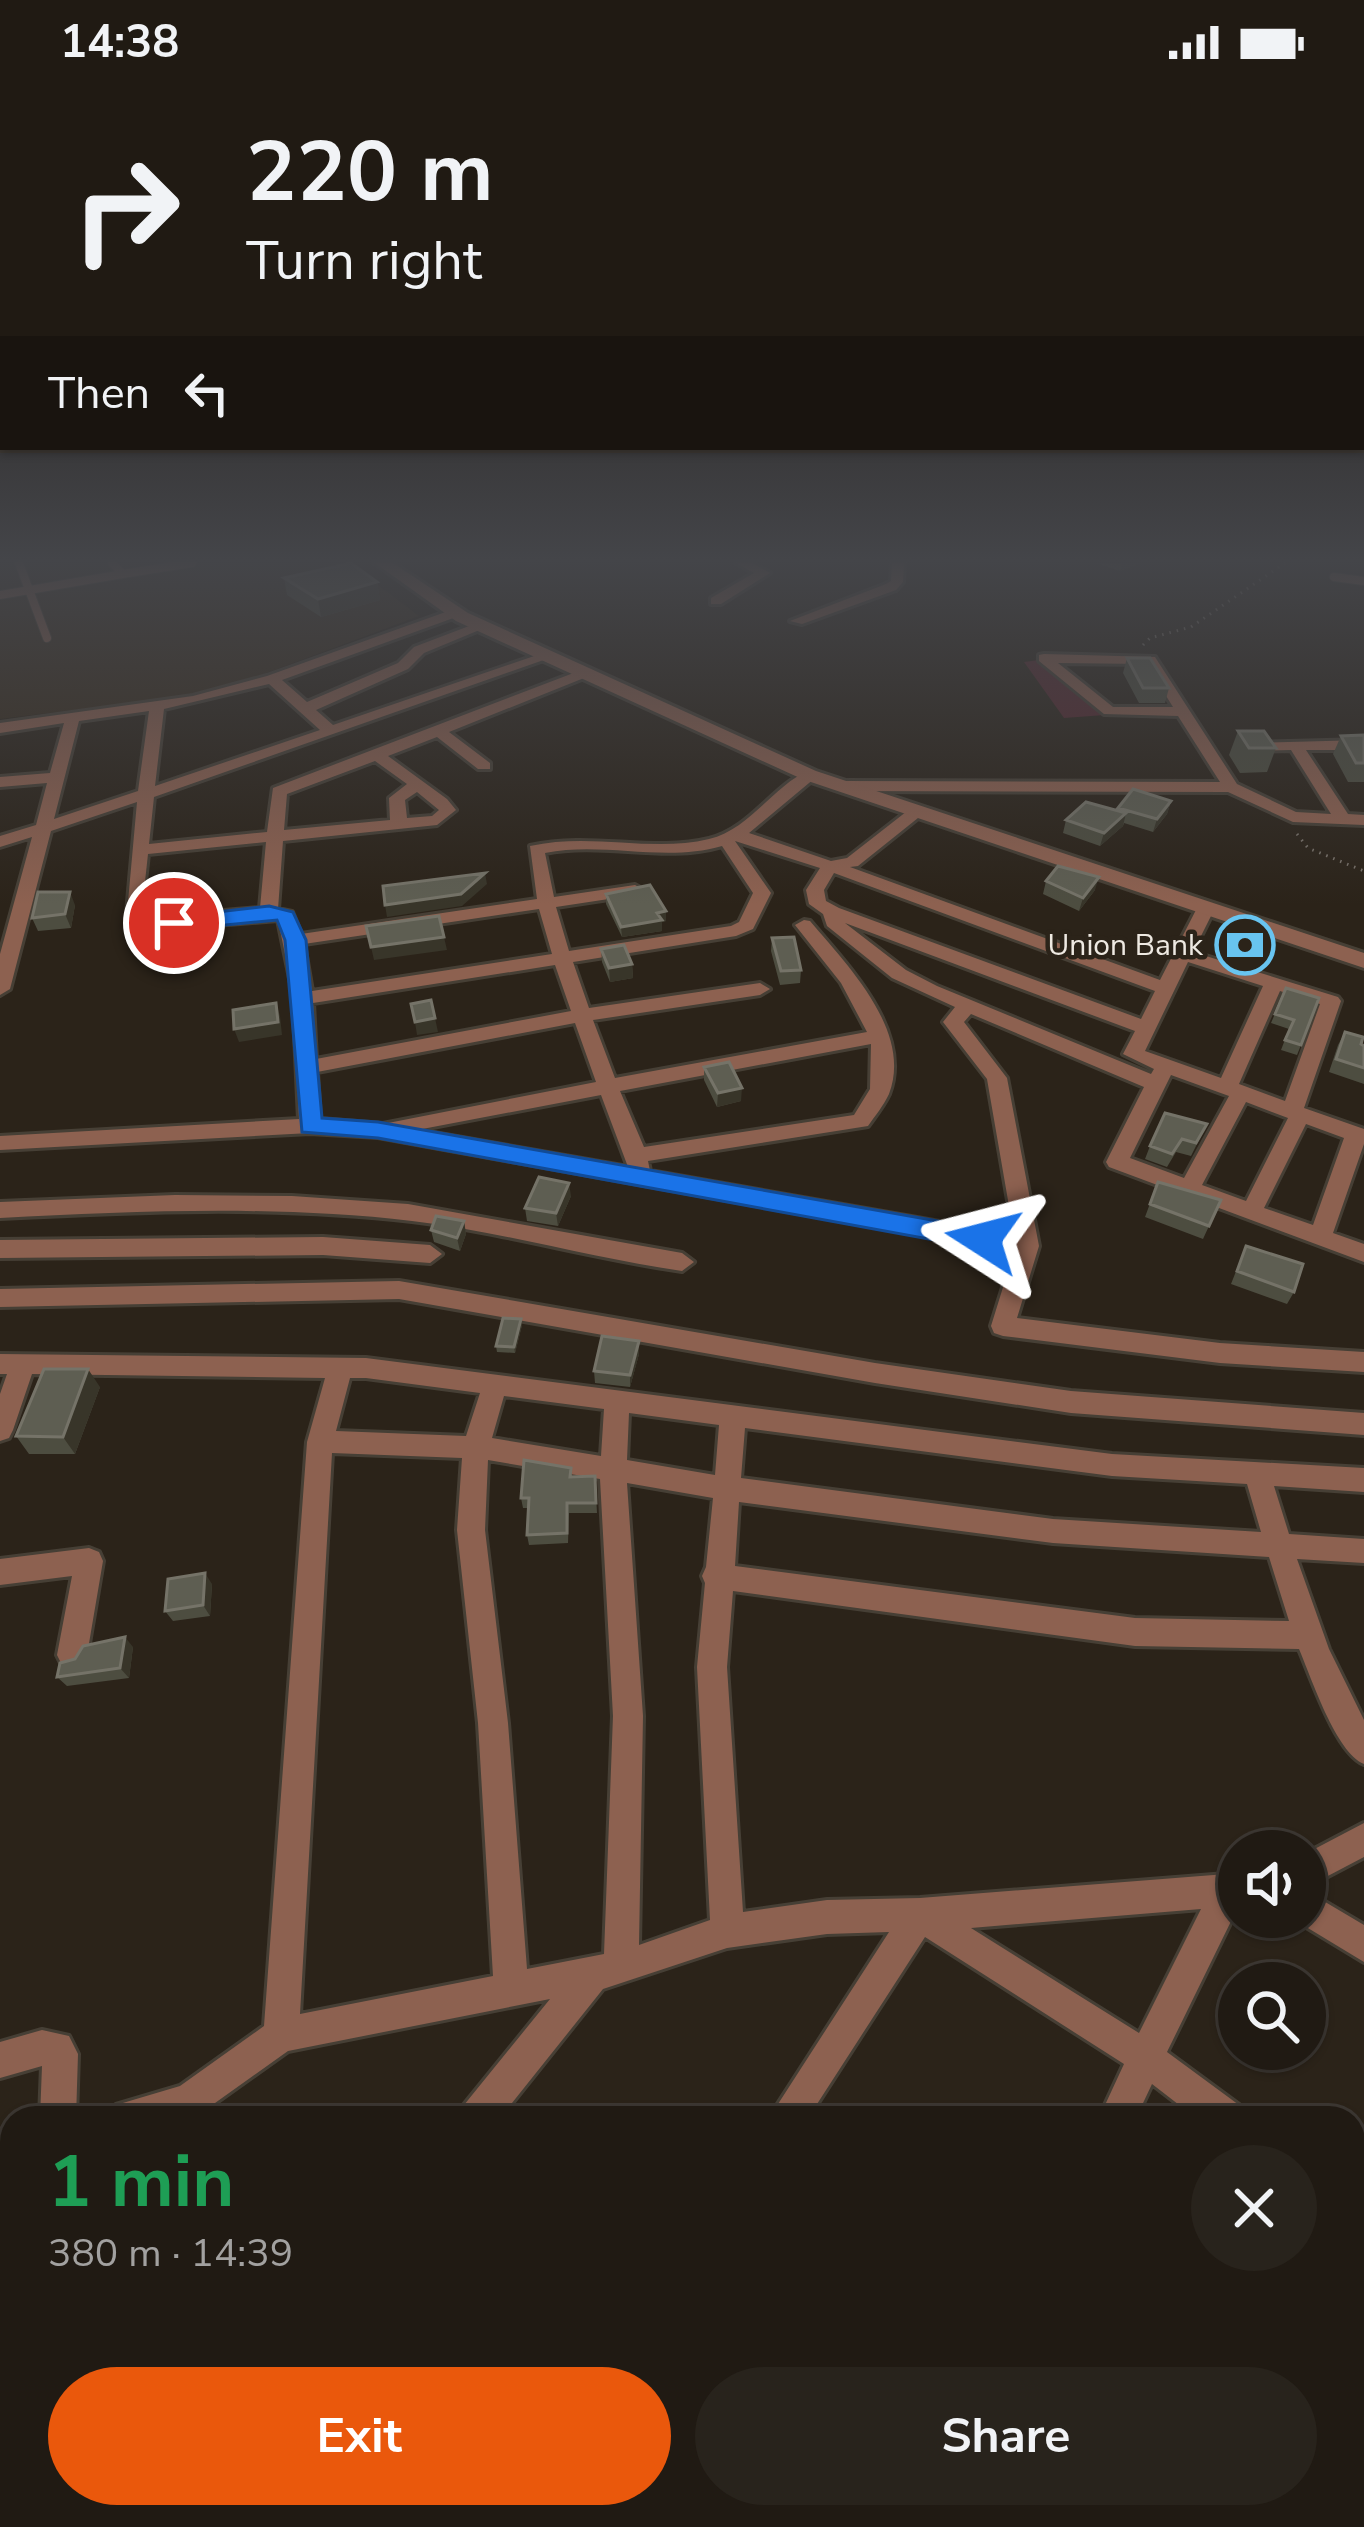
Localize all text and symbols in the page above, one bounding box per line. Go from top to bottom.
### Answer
text: 14:38 [60,12,179,73]
text: 220 m [246,115,494,230]
icon: right [48,132,204,288]
text: Turn right [246,224,482,298]
icon: left [174,360,240,426]
text: Then [48,363,150,424]
pin [123,872,225,974]
icon: arrive [141,890,207,956]
bank icon: Union Bank [1214,914,1276,976]
place label: Union Bank [1048,925,1204,966]
position arrow [920,1176,1046,1302]
map controls [1218,1830,1326,2070]
button: sound [1218,1830,1326,1938]
button: search [1218,1962,1326,2070]
text: 1 min [48,2133,234,2231]
button: close [1191,2145,1317,2271]
text: 380 m · 14:39 [48,2227,293,2280]
button: Exit [48,2367,671,2505]
button: Share [695,2367,1317,2505]

